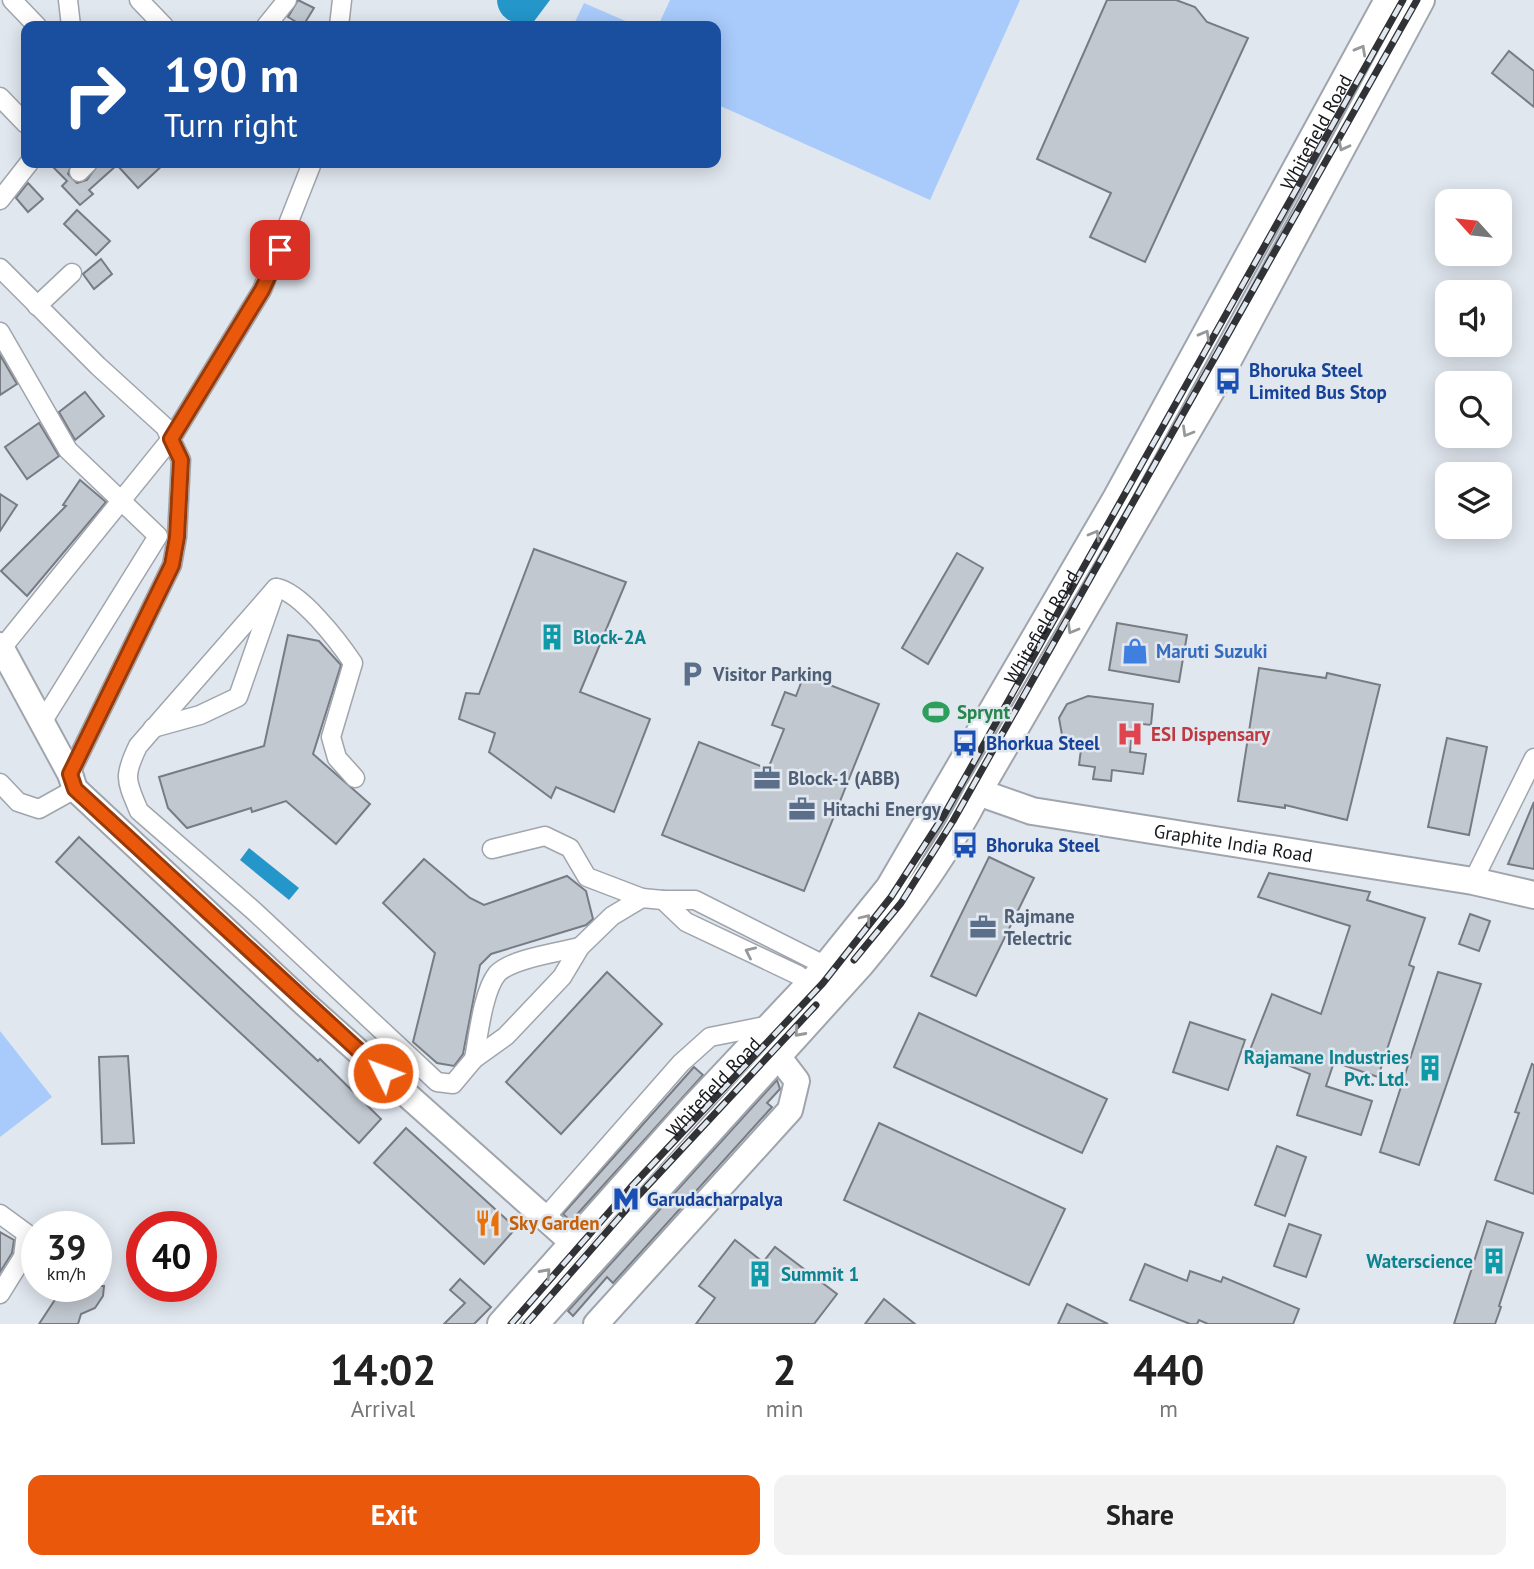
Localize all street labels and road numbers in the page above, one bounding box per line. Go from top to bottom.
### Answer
street label: Whitefield Road [1275,70,1357,194]
street label: Whitefield Road [999,566,1084,688]
street label: Graphite India Road [1152,819,1314,867]
street label: Whitefield Road [661,1032,766,1142]

